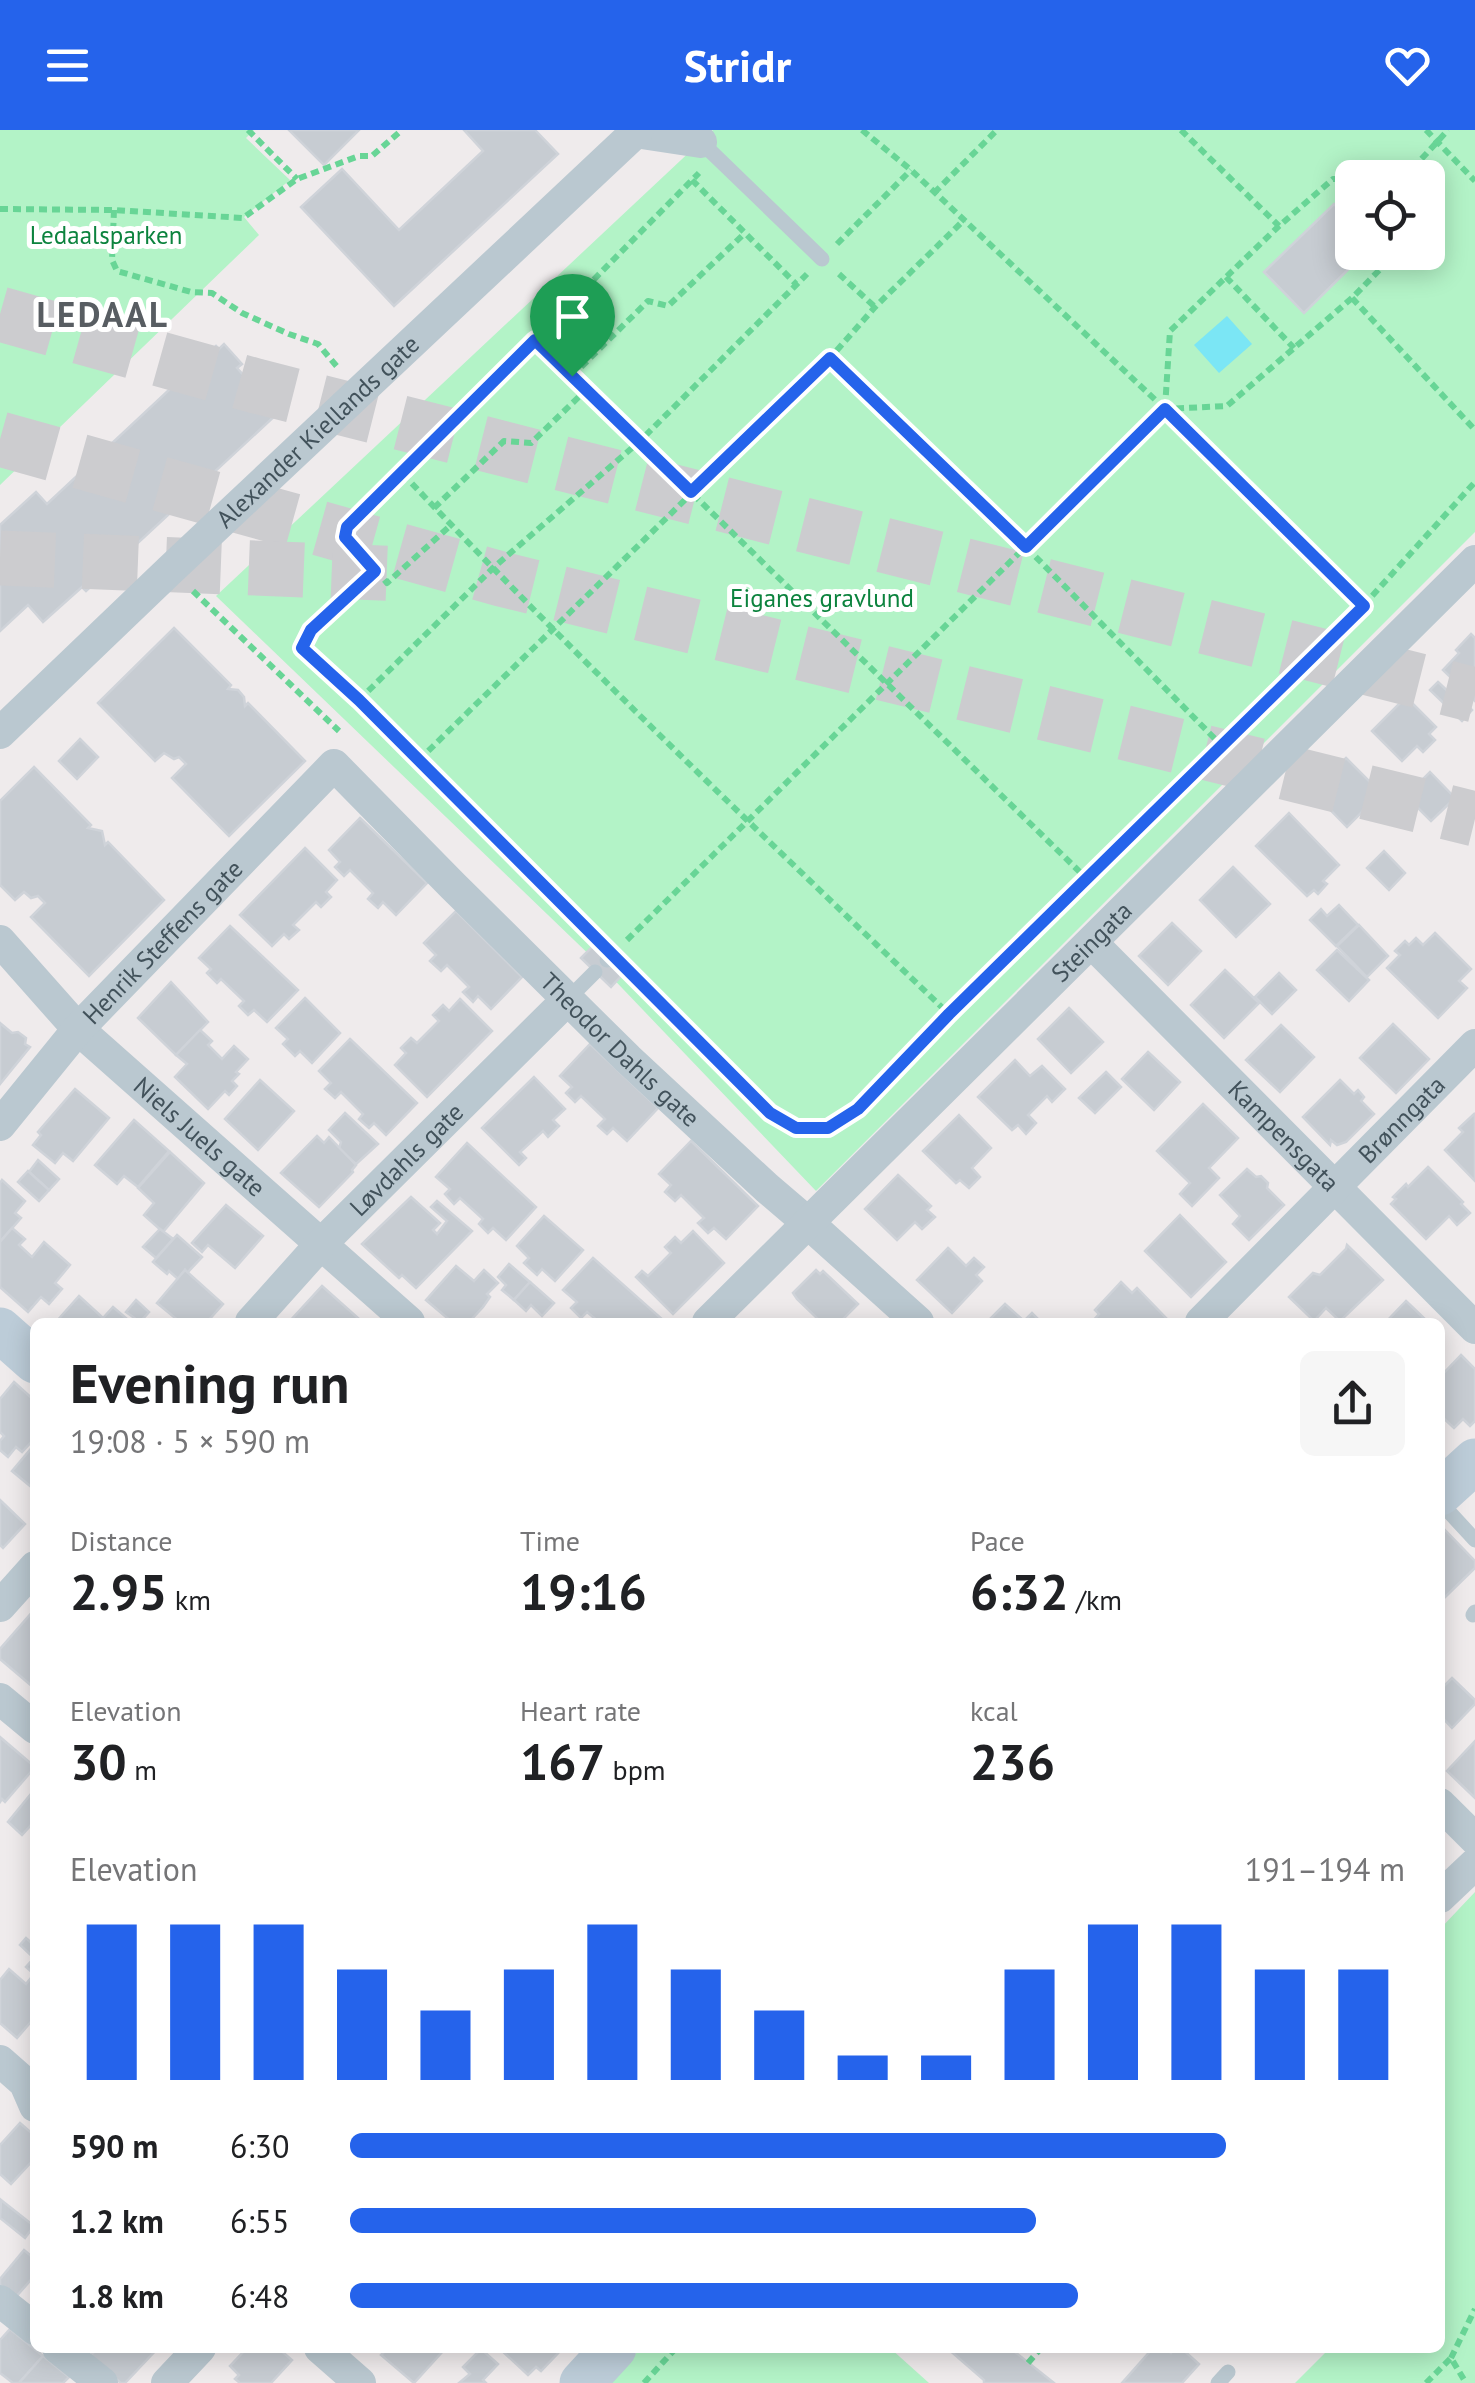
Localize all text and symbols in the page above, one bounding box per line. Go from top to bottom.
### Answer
text: Stridr [684,36,791,94]
icon: menu [40,38,95,93]
icon: heart [1380,38,1435,93]
map controls [1335,160,1445,270]
button: locate [1335,160,1445,270]
park label: Ledaalsparken [30,219,182,251]
pin [530,274,615,377]
icon: arrive [545,289,600,344]
district label: LEDAAL [37,291,169,337]
street label: Alexander Kiellands gate [209,328,426,534]
park label: Eiganes gravlund [730,582,914,614]
street label: Henrik Steffens gate [76,853,249,1031]
street label: Steingata [1044,895,1139,989]
street label: Theodor Dahls gate [534,965,707,1134]
street label: Brønngata [1351,1069,1452,1170]
street label: Niels Juels gate [127,1070,272,1203]
street label: Kampensgata [1222,1073,1346,1198]
street label: Løvdahls gate [343,1096,470,1223]
text: Evening run [70,1347,350,1418]
button: share [1300,1351,1405,1456]
text: 19:08 · 5 × 590 m [70,1420,310,1462]
text: Distance [70,1522,173,1559]
text: Time [520,1522,580,1559]
text: Pace [970,1522,1025,1559]
text: 2.95 [70,1559,167,1624]
text: 19:16 [520,1559,647,1624]
text: 6:32 [970,1559,1069,1624]
text: km [167,1581,211,1618]
text: /km [1069,1581,1122,1618]
text: Elevation [70,1692,182,1729]
text: Heart rate [520,1692,641,1729]
text: kcal [970,1692,1018,1729]
text: 30 [70,1729,127,1794]
text: 167 [520,1729,605,1794]
text: 236 [970,1729,1055,1794]
text: m [127,1751,157,1788]
text: bpm [605,1751,666,1788]
text: Elevation [70,1848,197,1890]
text: 191–194 m [1245,1848,1405,1890]
text: 590 m [70,2125,158,2167]
text: 6:30 [230,2125,289,2167]
text: 1.2 km [70,2200,164,2242]
text: 6:55 [230,2200,289,2242]
text: 1.8 km [70,2275,164,2317]
text: 6:48 [230,2275,289,2317]

